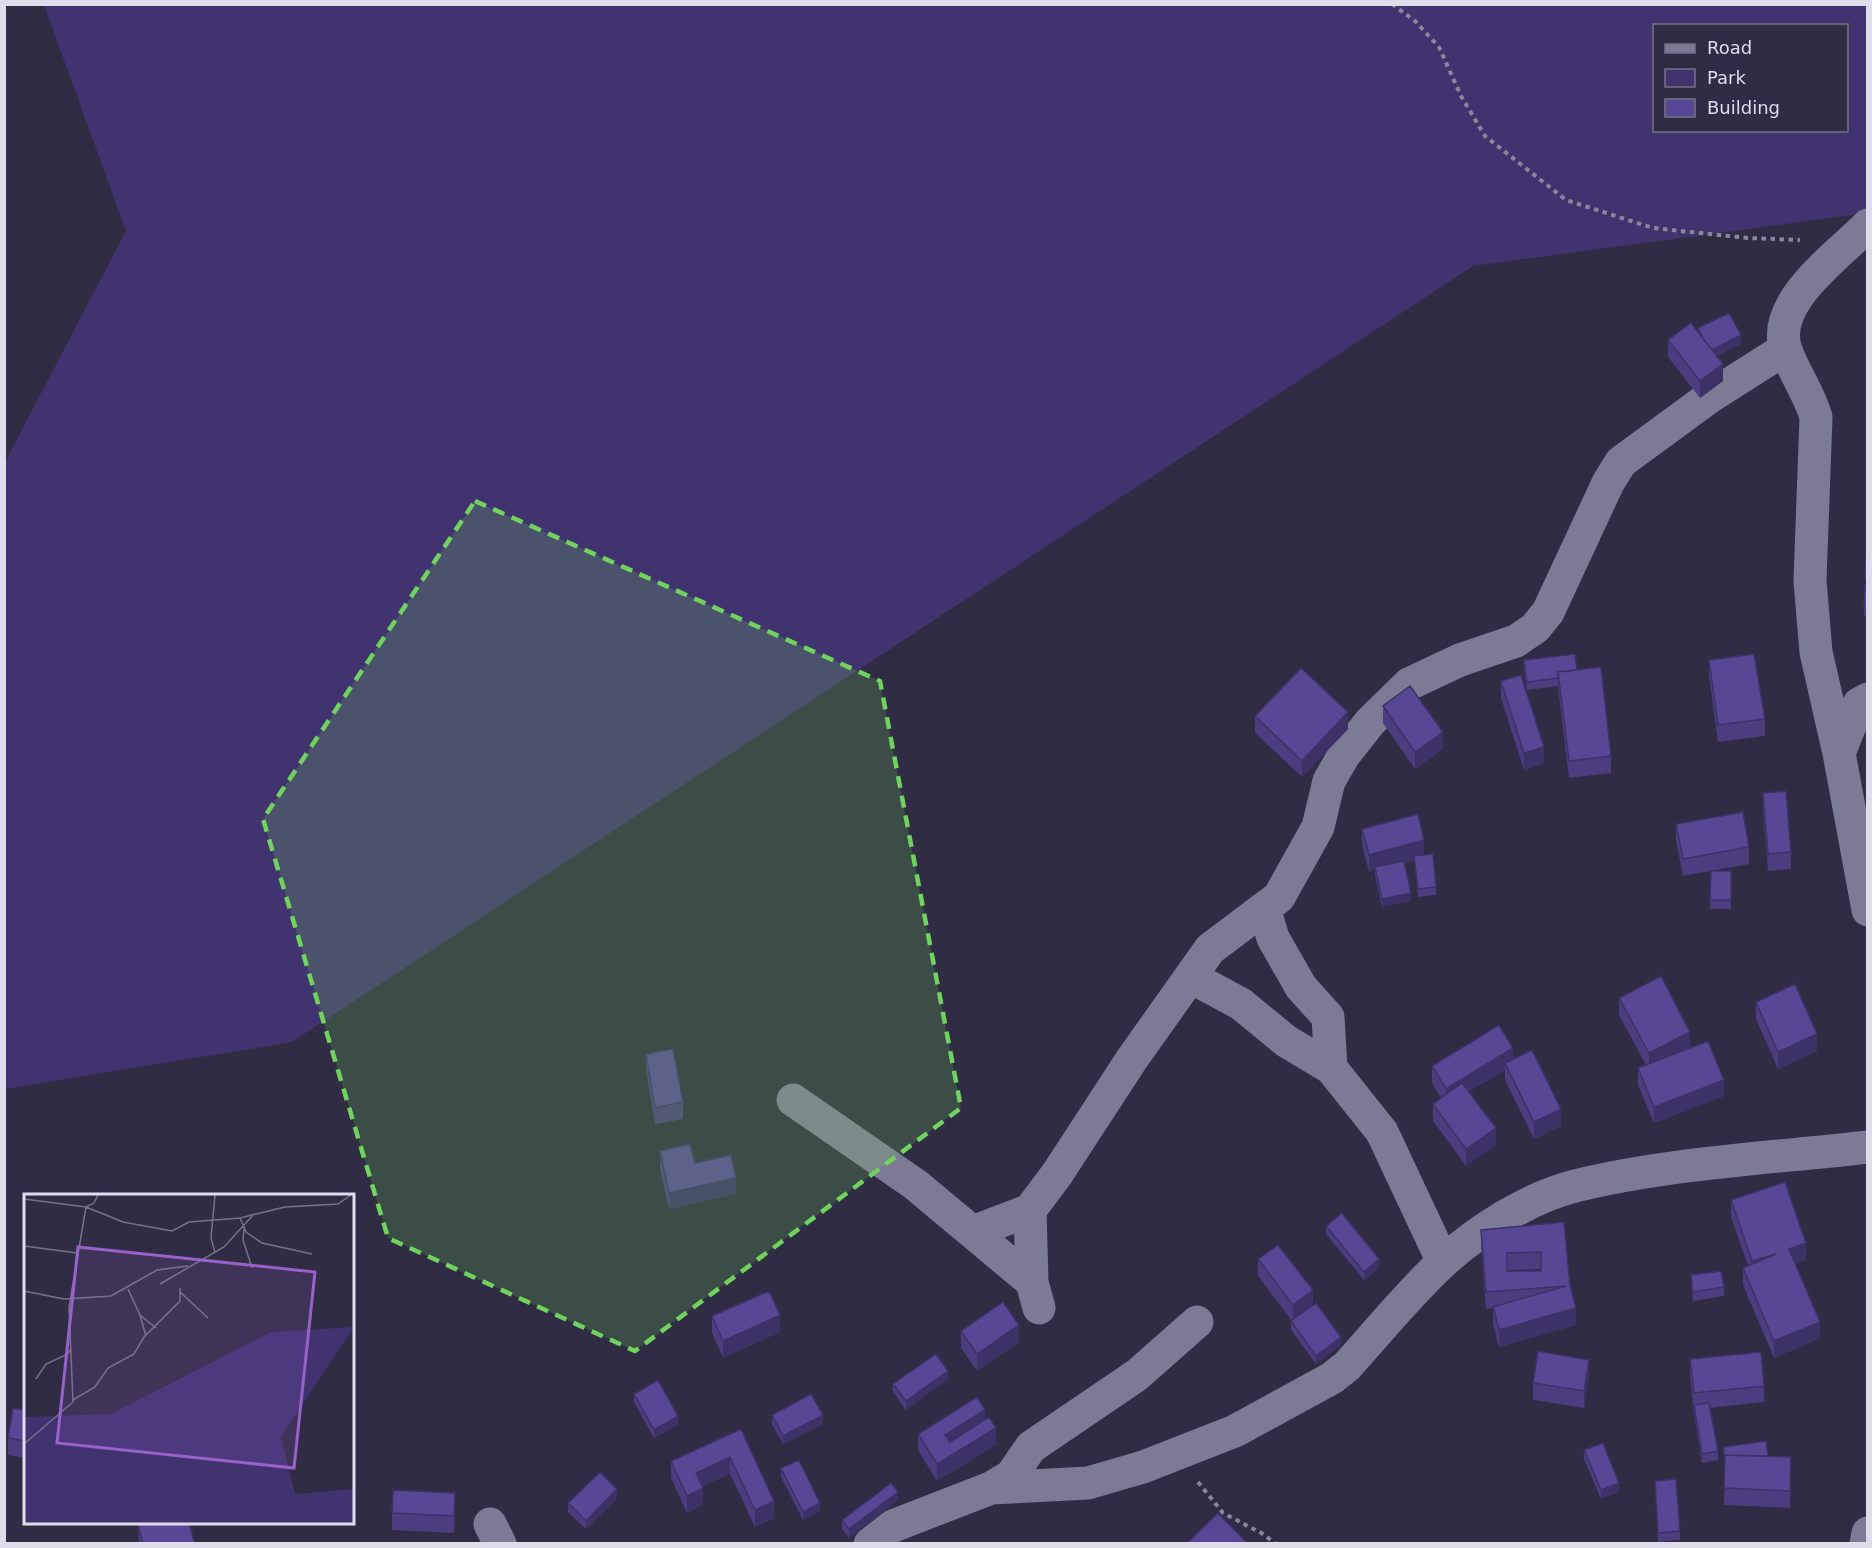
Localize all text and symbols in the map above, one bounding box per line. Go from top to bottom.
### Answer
legend [1653,24,1848,132]
text: Road [1707,37,1752,58]
text: Park [1707,67,1746,88]
text: Building [1707,97,1780,118]
inset map [24,1194,354,1524]

